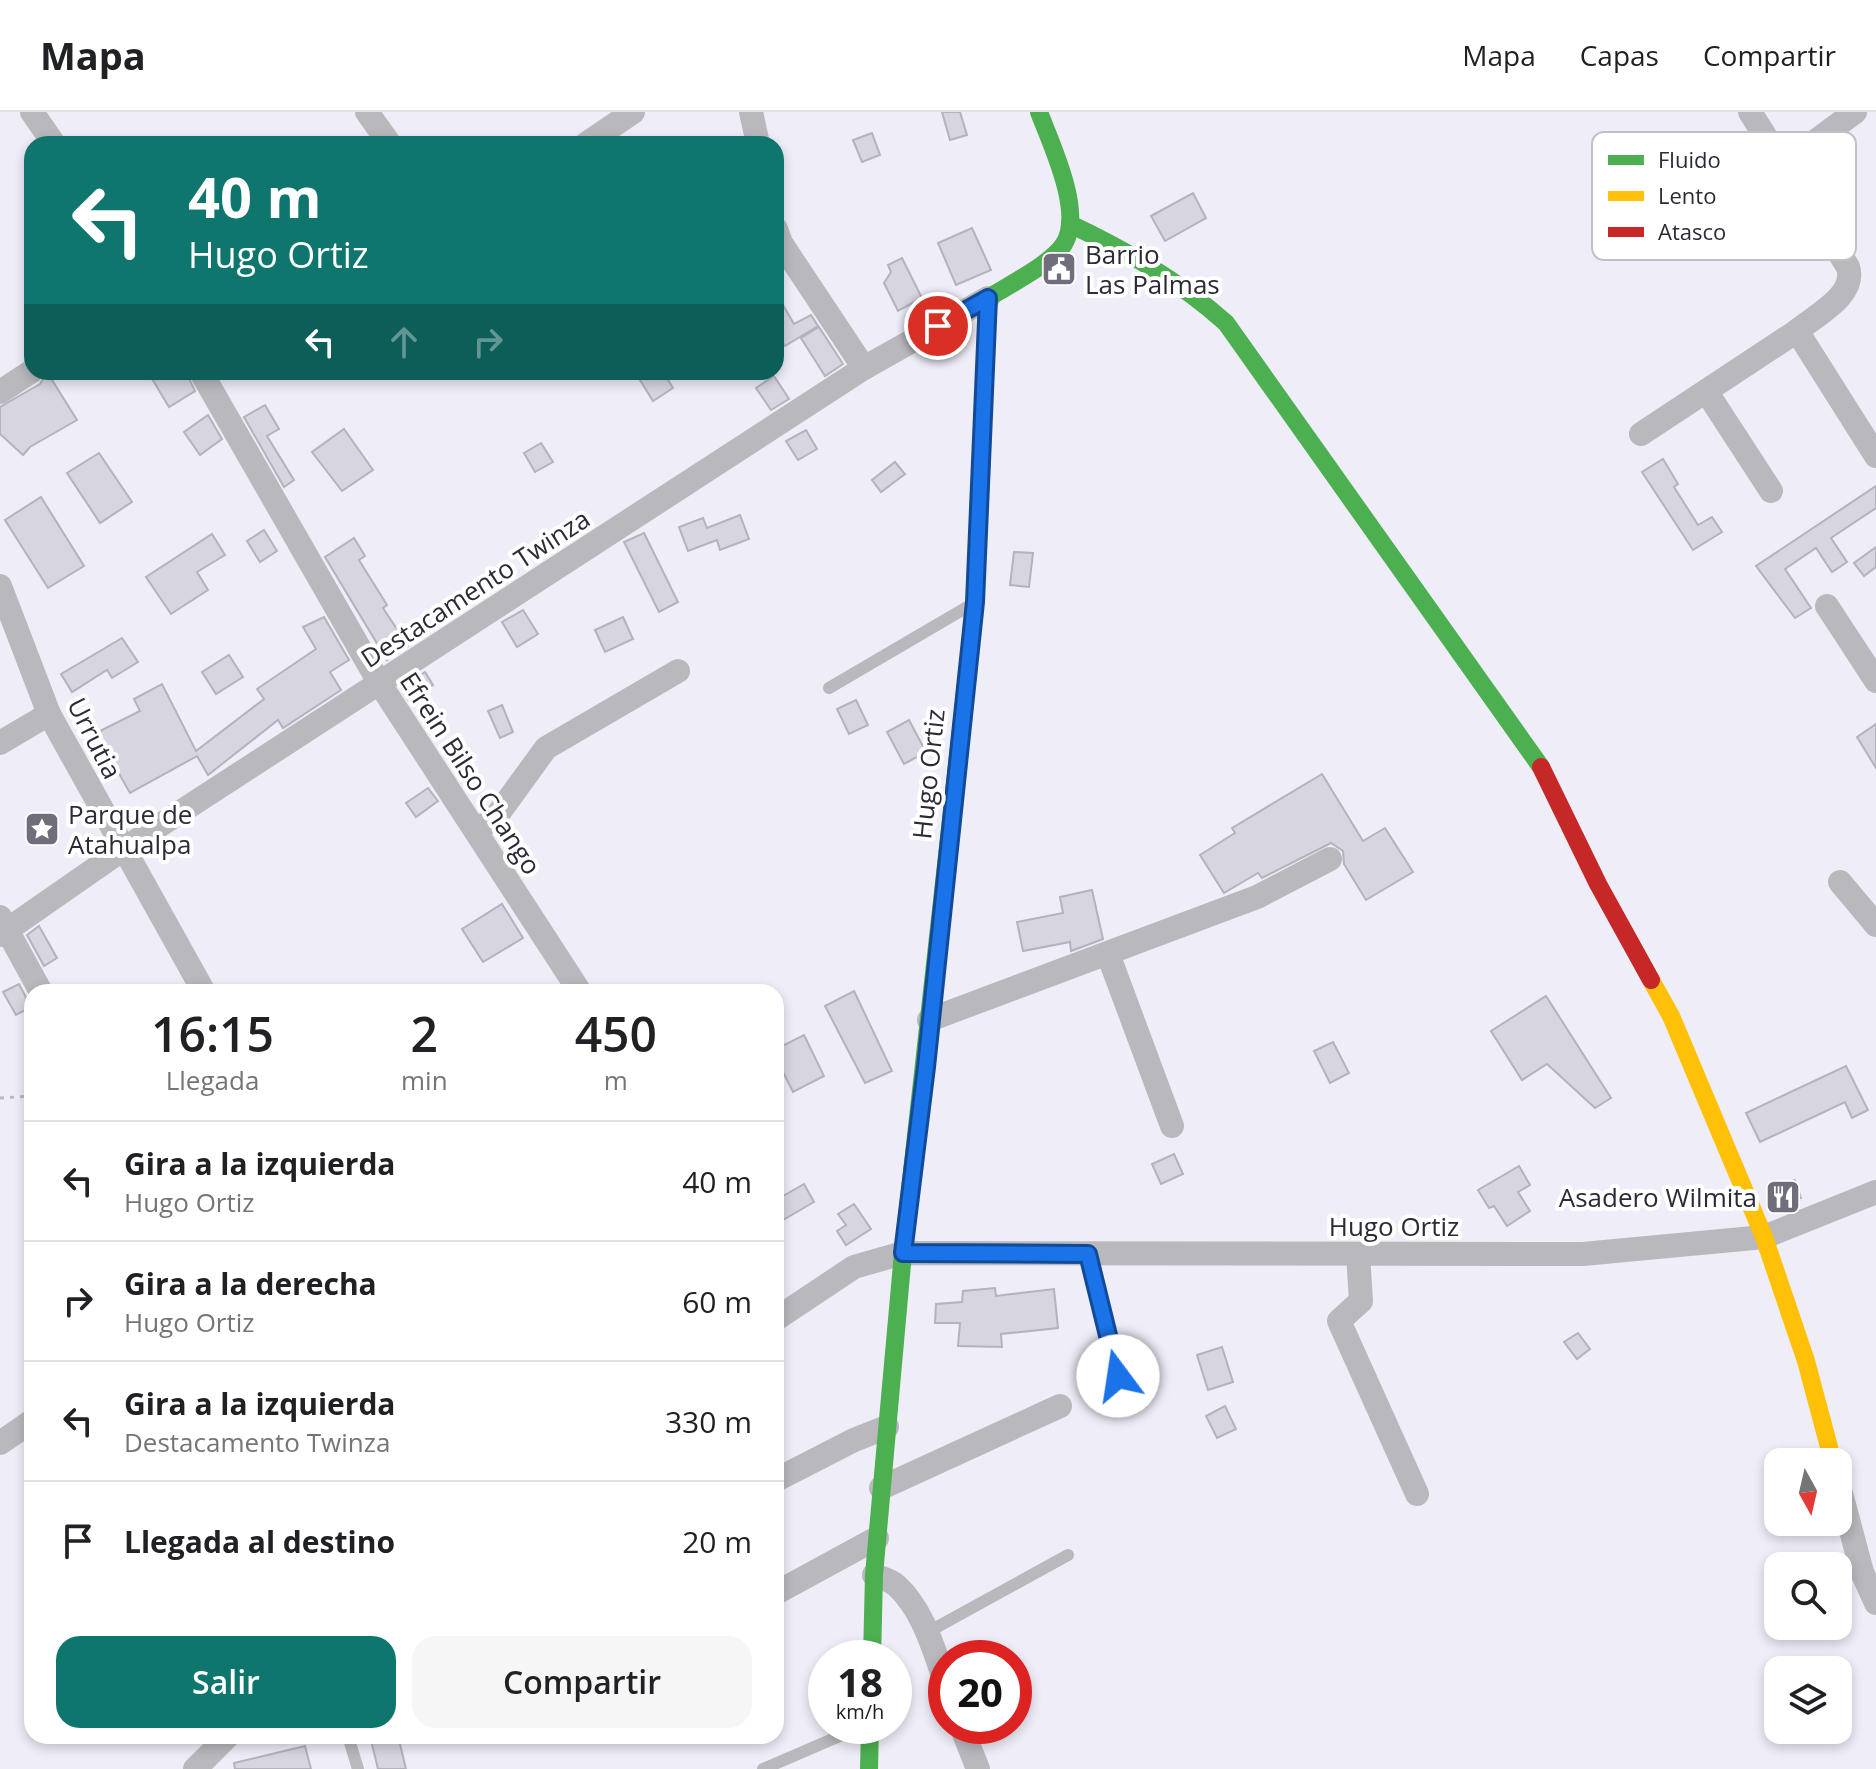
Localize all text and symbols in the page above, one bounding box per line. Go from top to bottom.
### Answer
text: Mapa [40,29,146,81]
text: Mapa [1462,36,1536,74]
text: Capas [1580,36,1659,74]
text: Compartir [1703,36,1836,74]
legend [1592,132,1856,260]
text: Fluido [1658,144,1721,174]
text: 40 m [188,158,322,234]
icon: left [56,168,160,272]
text: Lento [1658,180,1716,210]
text: Atasco [1658,216,1726,246]
text: Hugo Ortiz [188,230,369,279]
place label: Barrio Las Palmas [1085,236,1220,302]
public building icon: Barrio Las Palmas [1040,250,1078,288]
pin [904,292,972,360]
icon: arrive [916,304,960,348]
icon: left [298,320,342,364]
icon: ahead [382,320,426,364]
icon: right [466,320,510,364]
street label: Destacamento Twinza [353,500,597,676]
street label: Efrein Bilso Chango [392,665,550,881]
street label: Urrutia [59,691,131,785]
street label: Hugo Ortiz [903,707,953,841]
place label: Parque de Atahualpa [68,796,192,862]
place icon: Parque de Atahualpa [23,810,61,848]
text: 16:15 [151,1001,274,1066]
text: 2 [411,1001,438,1066]
text: 450 [575,1001,657,1066]
text: Llegada [166,1062,259,1098]
text: min [401,1062,448,1098]
text: m [604,1062,628,1098]
text: Gira a la izquierda [124,1143,396,1184]
icon: left [56,1159,100,1203]
text: 40 m [682,1161,752,1202]
restaurant icon: Asadero Wilmita [1764,1178,1802,1216]
place label: Asadero Wilmita [1559,1179,1757,1215]
text: Hugo Ortiz [124,1184,255,1220]
street label: Hugo Ortiz [1329,1208,1459,1244]
text: Gira a la derecha [124,1263,377,1304]
icon: right [56,1279,100,1323]
text: 60 m [682,1281,752,1322]
text: Hugo Ortiz [124,1304,255,1340]
position arrow [1076,1334,1160,1418]
text: Gira a la izquierda [124,1383,396,1424]
icon: left [56,1399,100,1443]
text: 330 m [665,1401,752,1442]
text: Destacamento Twinza [124,1424,390,1460]
north arrow [1764,1448,1852,1536]
map controls [1764,1448,1852,1744]
icon: arrive [56,1519,100,1563]
text: Llegada al destino [124,1521,395,1562]
text: 20 m [682,1521,752,1562]
button: search [1764,1552,1852,1640]
button: Salir [56,1636,396,1728]
button: Compartir [412,1636,752,1728]
speed limit sign: 20 [928,1640,1032,1744]
text: 18 [837,1654,883,1709]
button: layers [1764,1656,1852,1744]
text: km/h [836,1698,884,1725]

